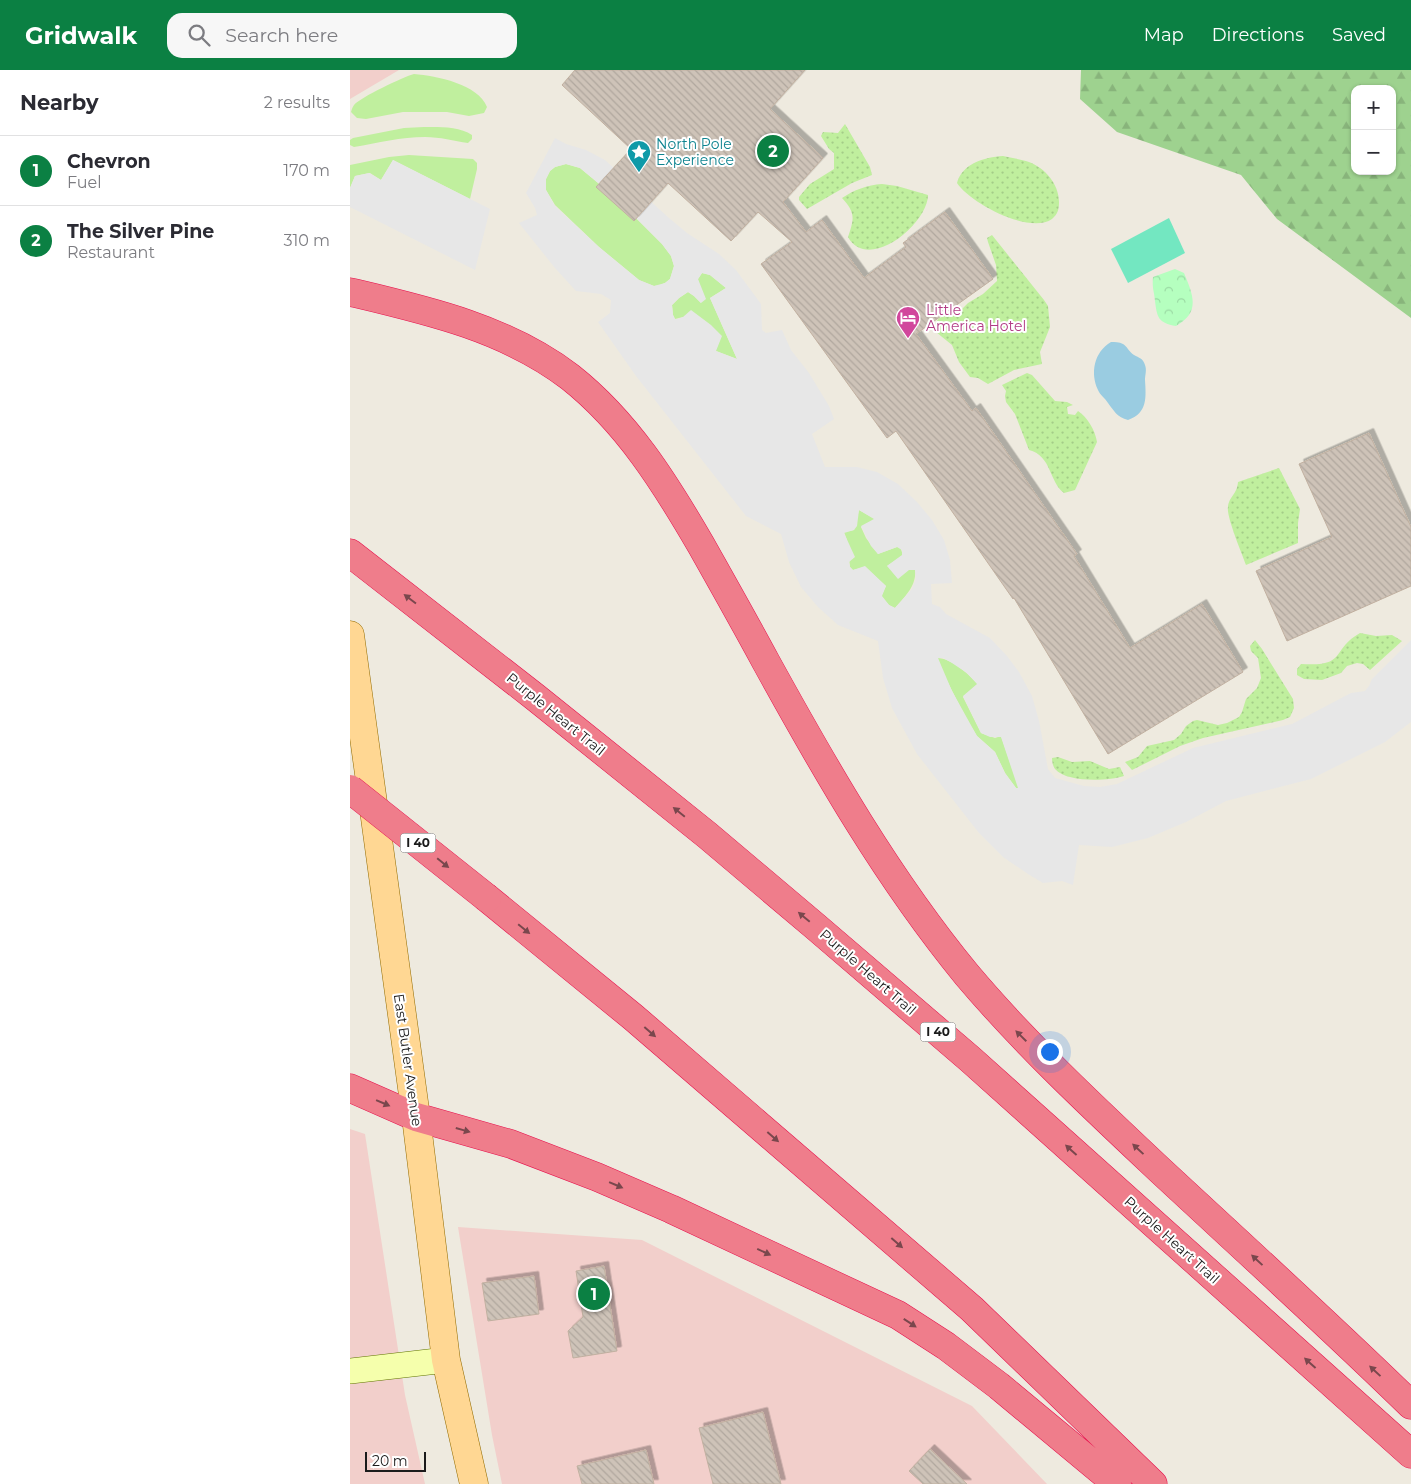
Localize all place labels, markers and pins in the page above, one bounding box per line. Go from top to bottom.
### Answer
pin: 2 [757,132,789,170]
place label: North Pole Experience [656,135,734,169]
place icon: North Pole Experience [626,139,652,173]
place label: Little America Hotel [926,301,1026,335]
hotel icon: Little America Hotel [895,305,921,339]
pin: 1 [578,1275,610,1313]

